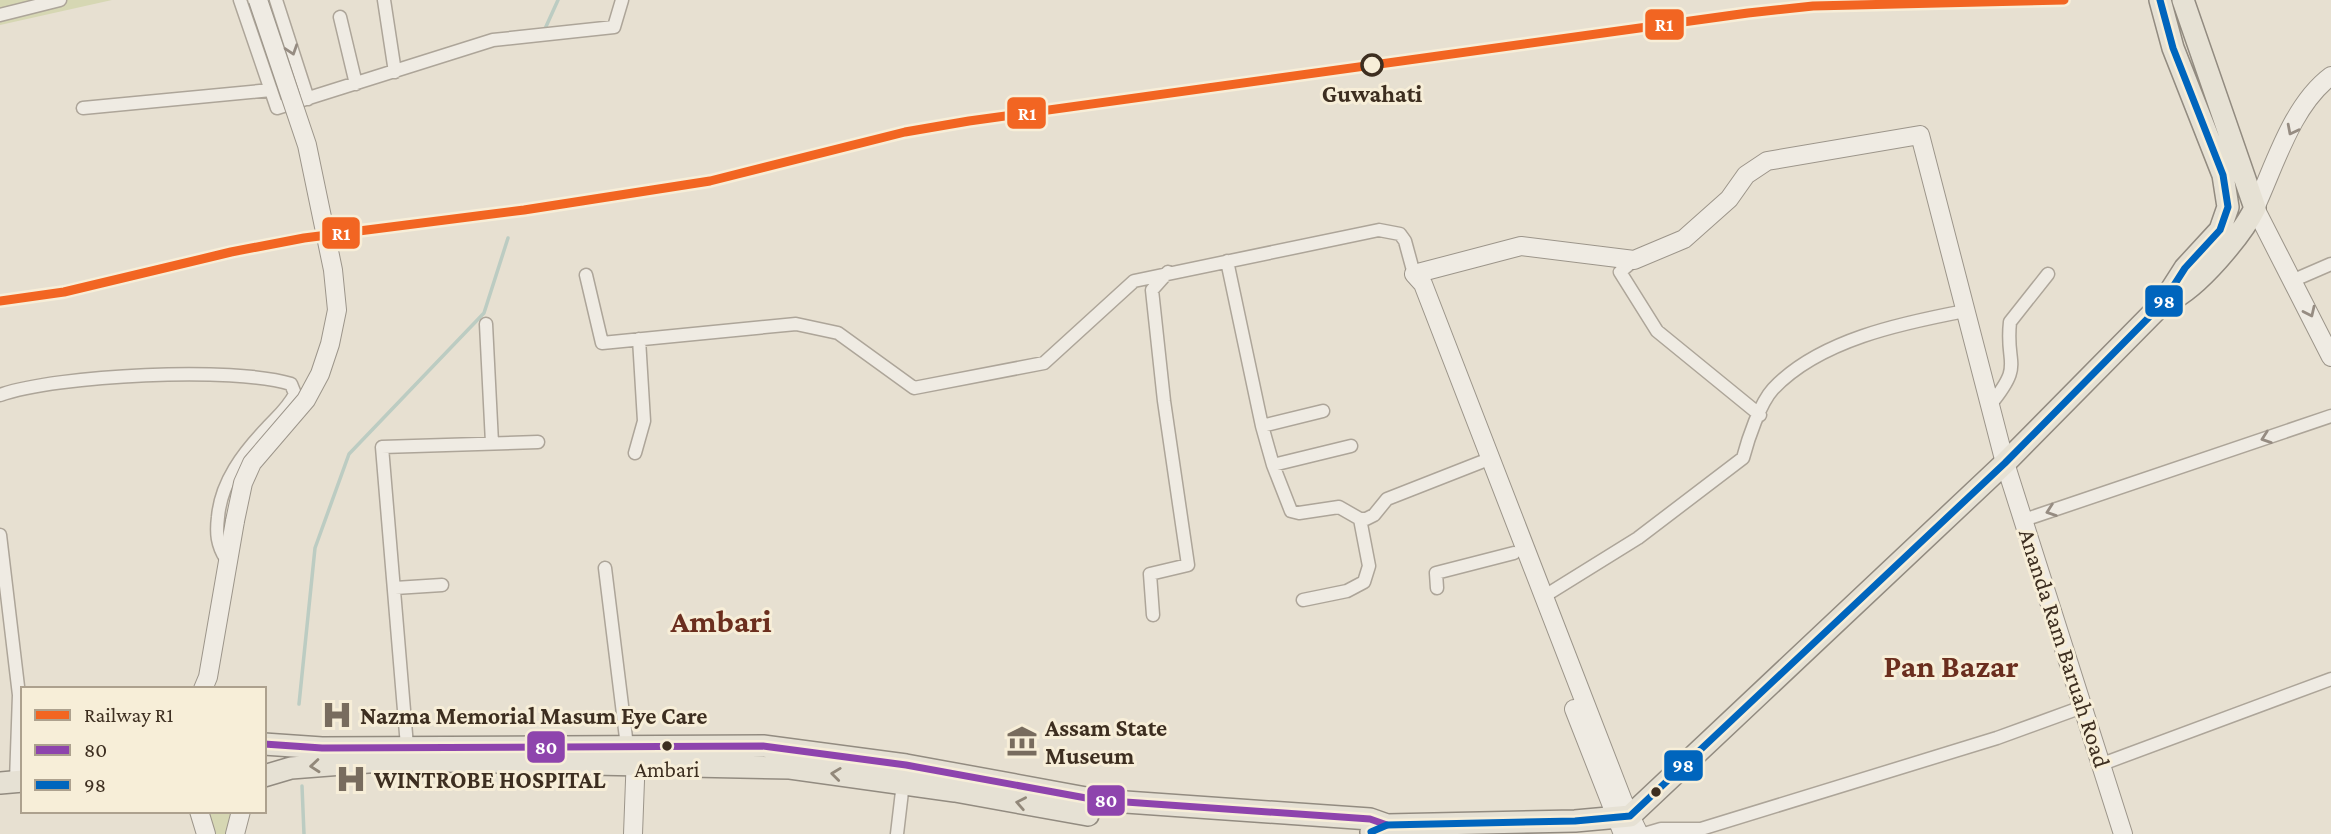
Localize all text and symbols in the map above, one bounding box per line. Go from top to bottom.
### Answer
line badge: R1 [1644,8,1685,41]
text: R1 [1655,14,1673,35]
one-way arrow [283,43,298,55]
marker: Guwahati [1361,54,1383,76]
place label: Guwahati [1322,80,1422,107]
line badge: R1 [1006,96,1047,130]
text: R1 [1018,103,1036,124]
one-way arrow [2286,123,2300,135]
line badge: R1 [321,216,361,250]
text: R1 [332,223,350,244]
line badge: 98 [2144,284,2184,318]
text: 98 [2153,291,2175,312]
one-way arrow [2301,305,2315,317]
one-way arrow [2261,430,2273,444]
one-way arrow [2045,503,2058,517]
street label: Ananda Ram Baruah Road [2014,525,2116,771]
district label: Ambari [669,603,772,639]
district label: Pan Bazar [1884,648,2019,684]
legend [21,687,266,813]
hospital icon: Nazma Memorial Masum Eye Care [320,698,354,732]
place label: Nazma Memorial Masum Eye Care [360,702,707,729]
text: Railway R1 [84,703,173,727]
place label: Assam State Museum [1044,714,1167,769]
museum icon: Assam State Museum [1005,724,1039,758]
line badge: 80 [526,730,566,764]
text: 80 [535,737,557,758]
text: 80 [84,738,107,762]
marker: Ambari [660,739,674,753]
line badge: 98 [1663,749,1704,782]
text: 98 [1672,755,1694,776]
place label: Ambari [634,757,700,782]
one-way arrow [309,758,320,773]
hospital icon: WINTROBE HOSPITAL [334,762,368,796]
place label: WINTROBE HOSPITAL [373,766,606,793]
one-way arrow [830,766,842,781]
text: 98 [84,773,106,797]
line badge: 80 [1086,784,1126,817]
unlabelled marker [1649,785,1663,799]
text: 80 [1095,790,1117,811]
one-way arrow [1015,796,1027,811]

